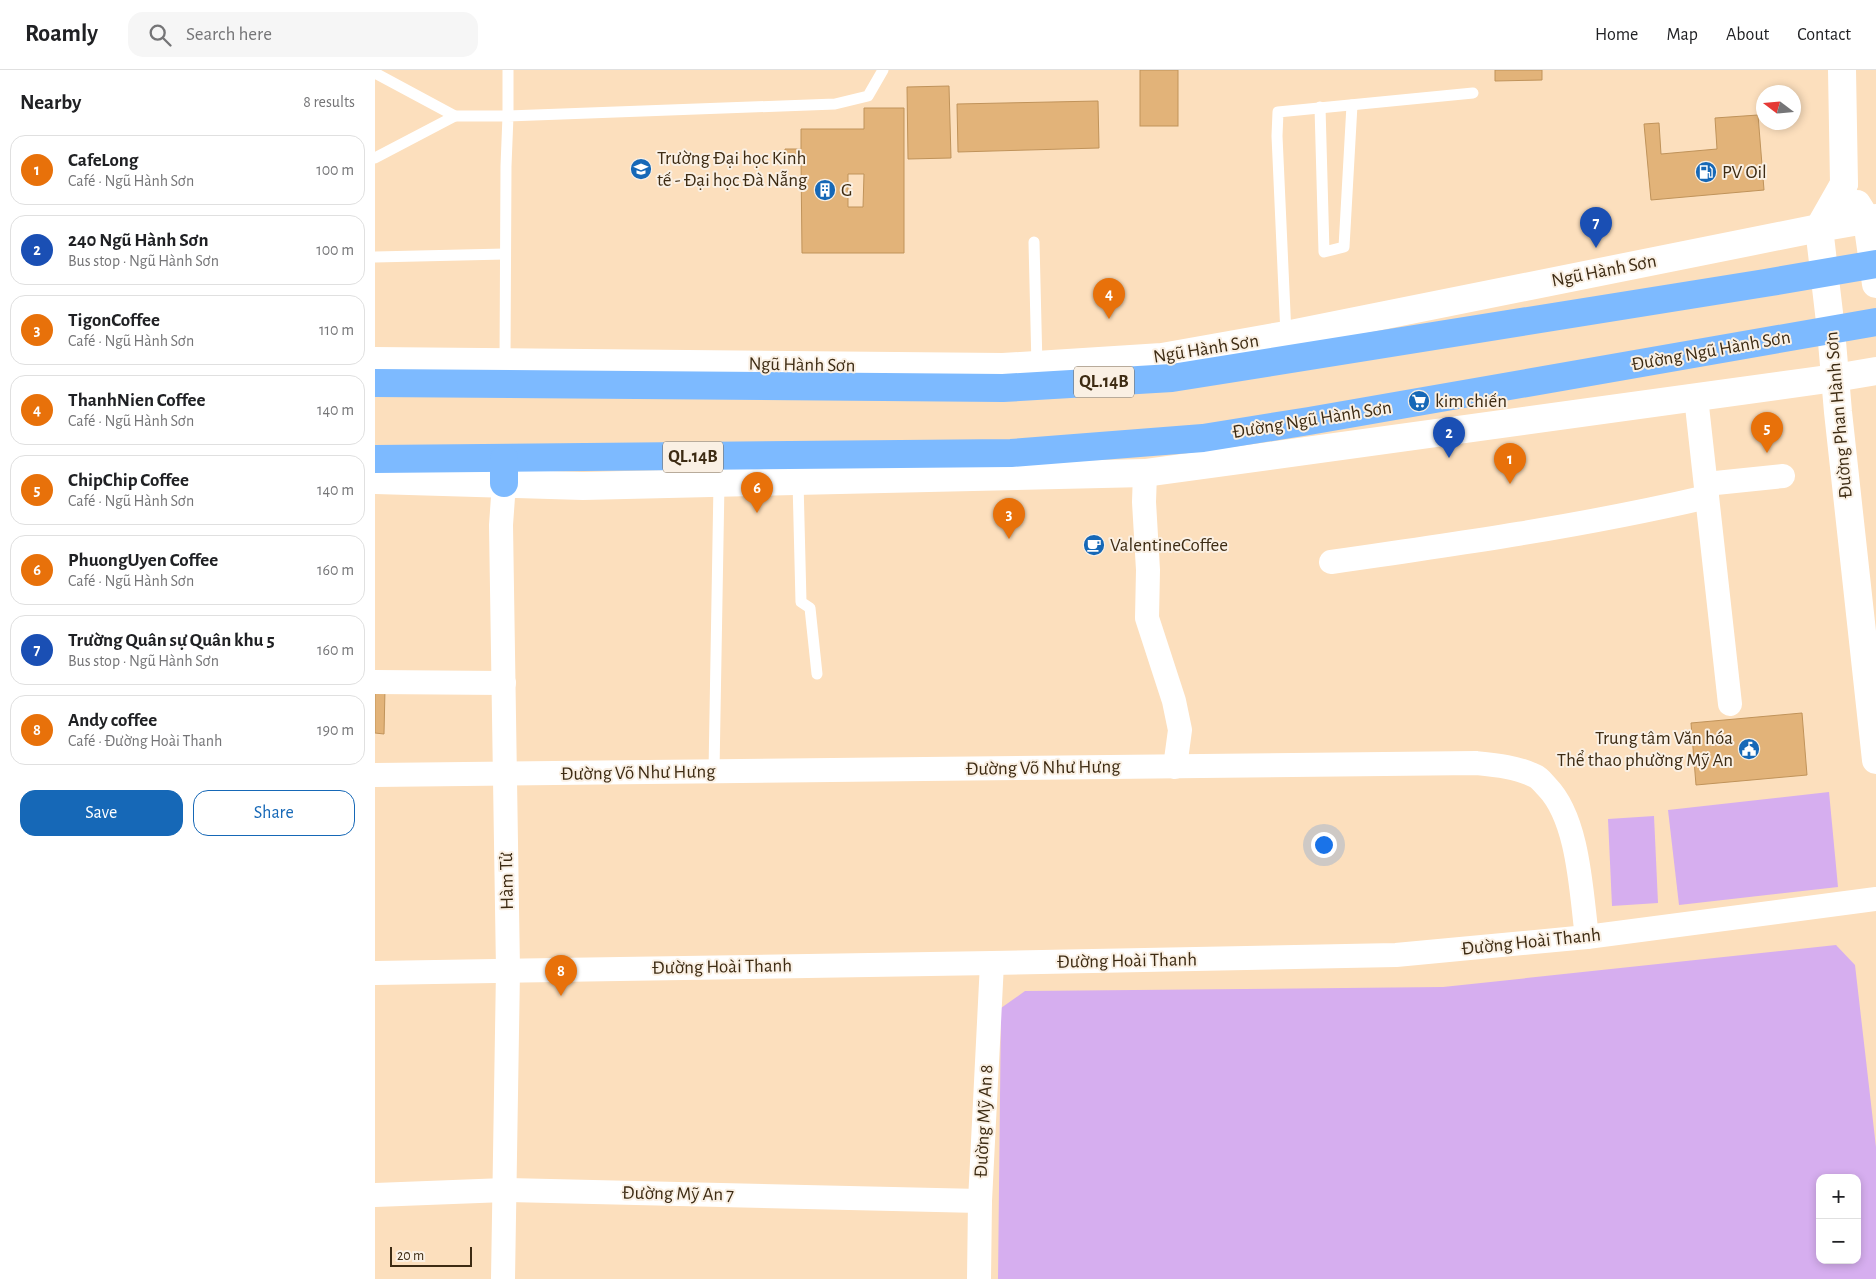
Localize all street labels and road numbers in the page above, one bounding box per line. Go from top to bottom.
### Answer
street label: Ngũ Hành Sơn [1550,251,1658,291]
street label: Đường Ngũ Hành Sơn [1630,328,1792,374]
street label: Ngũ Hành Sơn [1152,331,1260,367]
street label: Đường Phan Hành Sơn [1822,331,1856,499]
street label: Ngũ Hành Sơn [748,355,856,375]
road number: QL.14B [1074,366,1134,398]
street label: Đường Ngũ Hành Sơn [1231,398,1393,442]
road number: QL.14B [663,442,723,472]
street label: Đường Võ Như Hưng [965,757,1121,779]
street label: Đường Võ Như Hưng [560,762,716,784]
street label: Hàm Tử [497,852,517,910]
street label: Đường Hoài Thanh [1460,925,1602,959]
street label: Đường Hoài Thanh [1057,950,1197,972]
street label: Đường Hoài Thanh [652,956,792,978]
street label: Đường Mỹ An 8 [972,1064,996,1178]
street label: Đường Mỹ An 7 [622,1184,734,1204]

